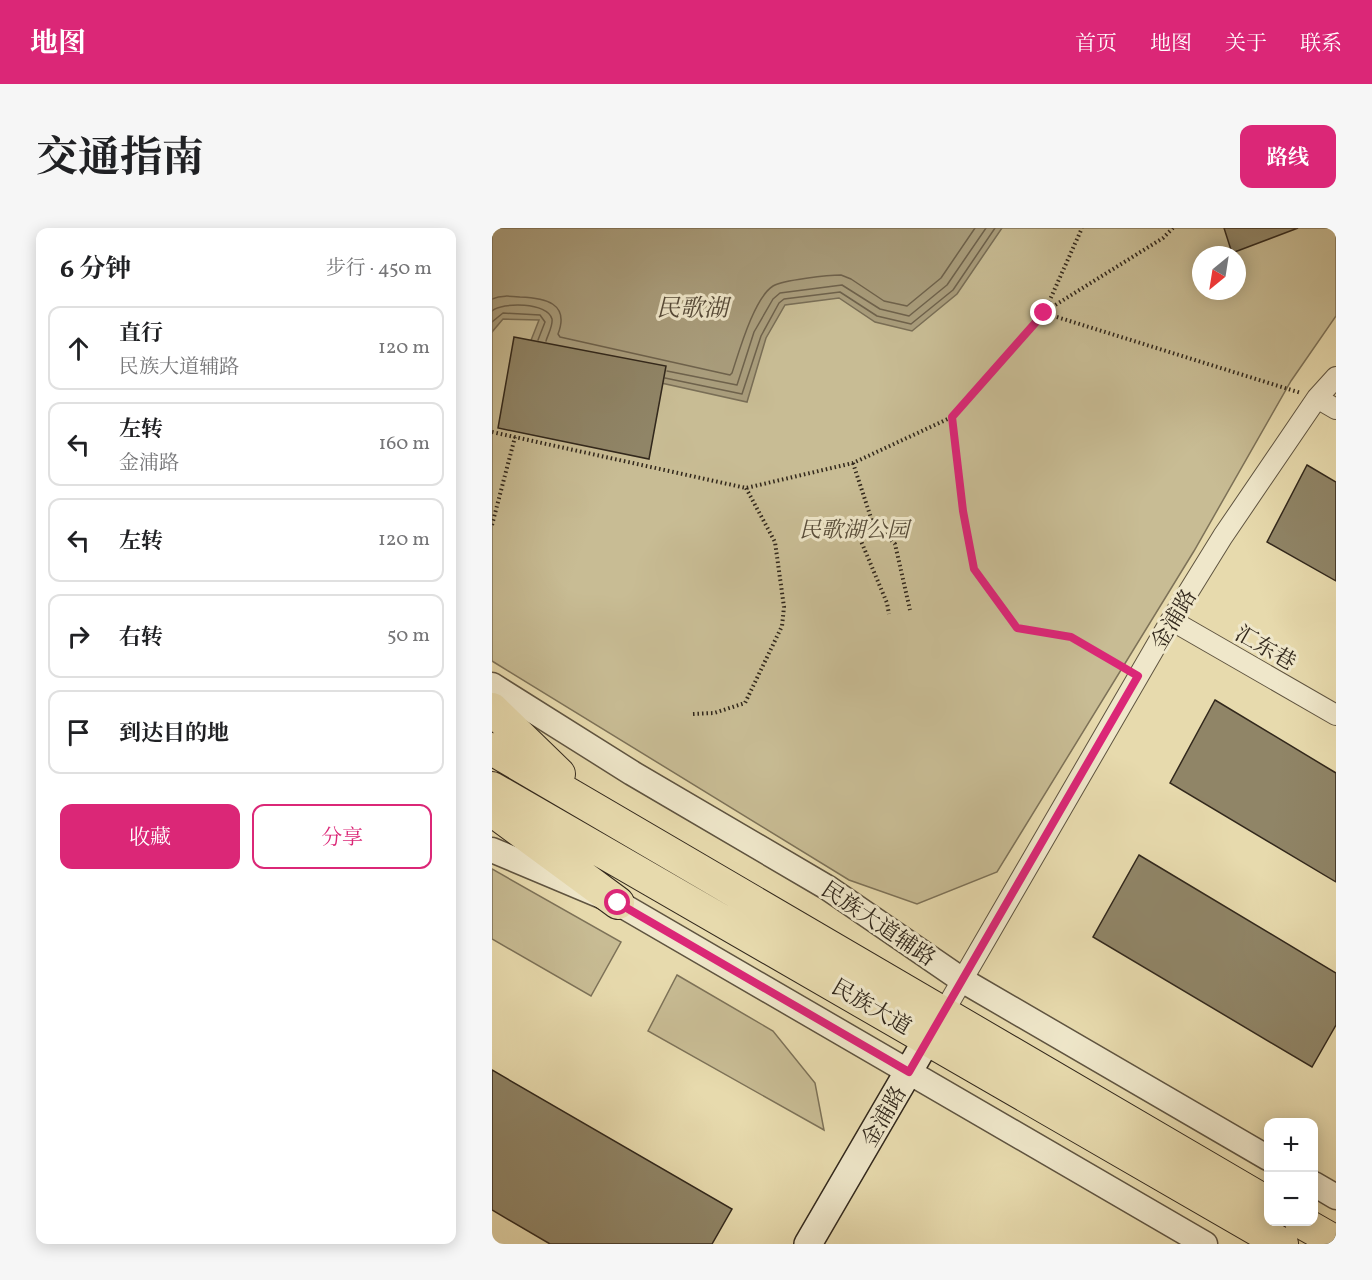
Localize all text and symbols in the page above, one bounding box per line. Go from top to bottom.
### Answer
text: 地图 [30,25,86,64]
text: 首页 [1075,30,1117,59]
text: 地图 [1150,30,1192,59]
text: 关于 [1225,30,1267,59]
text: 联系 [1300,30,1342,59]
button: 路线 [1240,125,1336,188]
text: 交通指南 [36,131,204,190]
north arrow [1192,246,1246,300]
text: 6 分钟 [60,252,131,288]
text: 步行 · 450 m [326,255,432,283]
water label: 民歌湖 [656,293,732,327]
route end [1030,299,1056,325]
text: 直行 [119,319,163,350]
icon: ahead [62,332,95,365]
text: 120 m [378,334,430,362]
text: 民族大道辅路 [119,354,239,382]
text: 左转 [119,415,163,446]
icon: left [62,428,95,461]
text: 160 m [378,430,430,458]
text: 金浦路 [119,450,179,478]
park label: 民歌湖公园 [799,516,912,547]
icon: left [62,524,95,557]
text: 120 m [378,526,430,554]
text: 左转 [119,527,163,558]
street label: 金浦路 [1145,584,1205,657]
street label: 汇东巷 [1228,619,1301,679]
icon: right [62,620,95,653]
text: 50 m [387,622,430,650]
text: 右转 [119,623,163,654]
icon: arrive [62,716,95,749]
text: 到达目的地 [119,719,229,750]
button: 收藏 [60,804,240,869]
button: 分享 [252,804,432,869]
street label: 民族大道辅路 [814,875,941,975]
route start [604,889,630,915]
street label: 民族大道 [825,973,917,1044]
street label: 金浦路 [855,1081,915,1154]
map controls [1264,1118,1318,1226]
button: + [1264,1118,1318,1172]
button: − [1264,1172,1318,1226]

